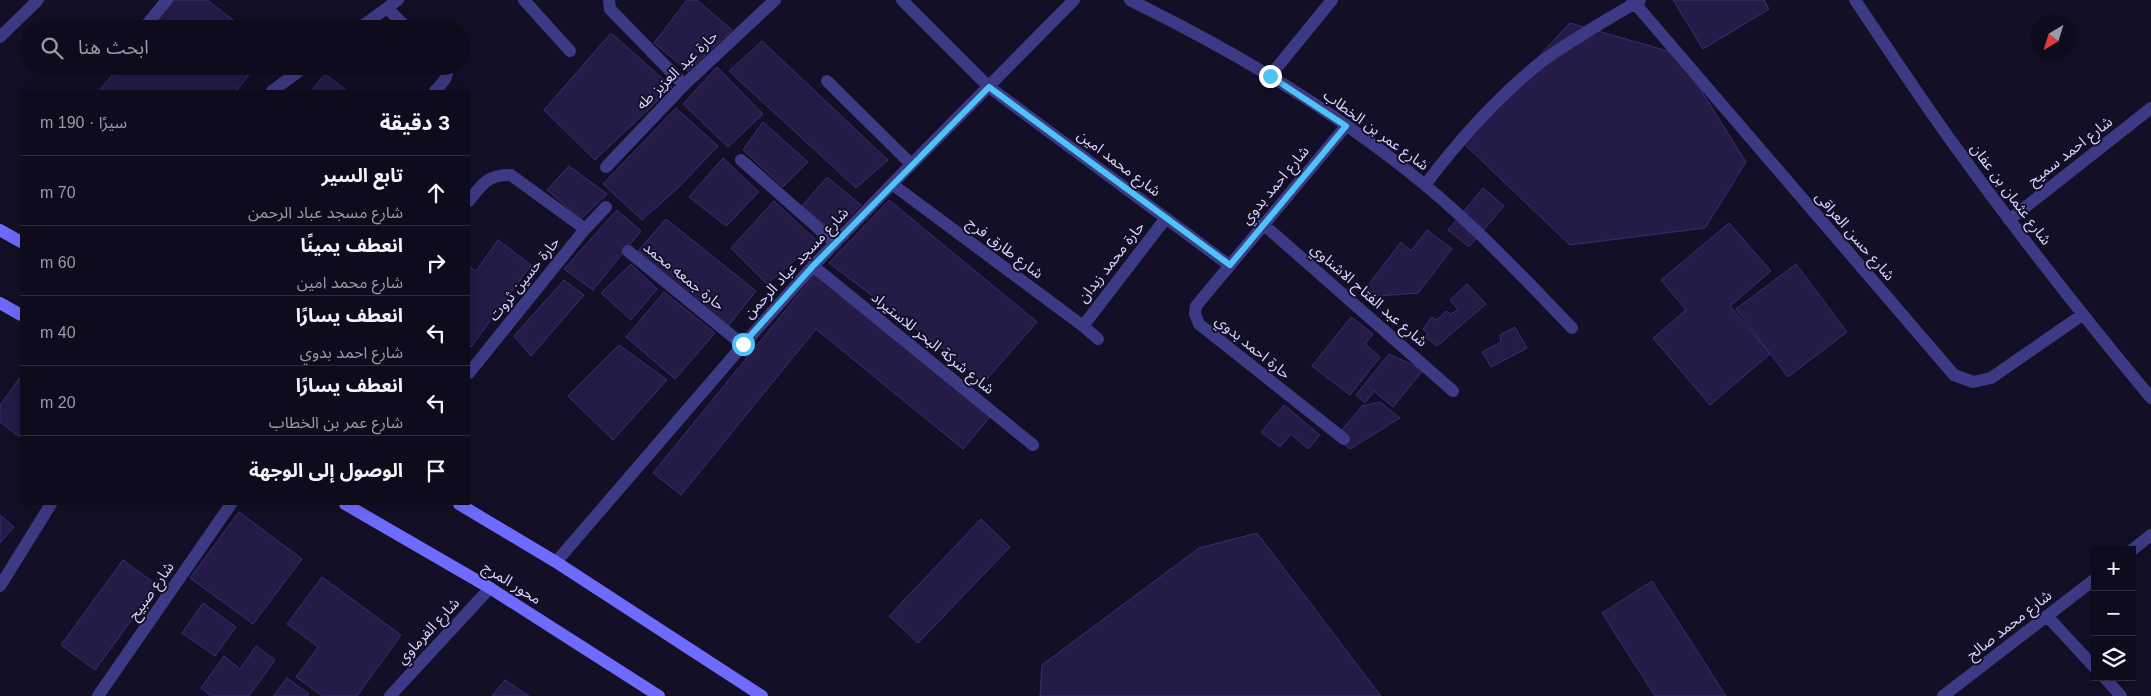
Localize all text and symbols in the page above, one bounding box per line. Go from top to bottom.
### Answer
north arrow [2031,15,2076,60]
search box [20,20,470,75]
street label: حارة عبد العزيز طه [633,27,721,113]
icon: search [38,34,66,62]
text: ابحث هنا [78,37,149,58]
route end [1259,65,1282,88]
street label: شارع عمر بن الخطاب [1318,86,1432,177]
text: 3 دقيقة [380,111,450,134]
street label: شارع احمد سميح [2024,112,2118,192]
text: سيرًا · 190 m [40,114,127,131]
street label: شارع محمد امين [1072,126,1164,203]
street label: شارع عثمان بن عفان [1964,140,2055,250]
street label: شارع احمد بدوي [1237,142,1315,230]
text: تابع السير [321,165,403,186]
icon: ahead [422,179,450,207]
text: 70 m [40,184,76,201]
street label: شارع حسن العراقى [1809,188,1899,286]
text: شارع مسجد عباد الرحمن [248,204,403,221]
street label: شارع مسجد عباد الرحمن [740,204,855,324]
street label: شارع طارق فرج [961,213,1047,285]
street label: حارة محمد زيدان [1074,218,1148,306]
street label: حارة حسين ثروت [485,233,563,325]
text: انعطف يمينًا [301,235,403,256]
street label: حارة جمعه محمد [640,238,728,314]
street label: شارع عبد الفتاح الاشناوي [1305,239,1431,353]
icon: right [422,249,450,277]
text: 60 m [40,254,76,271]
text: شارع محمد امين [297,274,403,291]
street label: شارع شركة البحر للاستيراد [866,288,998,400]
text: انعطف يسارًا [296,305,403,326]
street label: حارة احمد بدوي [1210,311,1294,385]
icon: left [422,319,450,347]
text: 40 m [40,324,76,341]
route start [732,333,755,356]
text: شارع احمد بدوي [300,344,403,361]
text: انعطف يسارًا [296,375,403,396]
icon: left [422,389,450,417]
text: 20 m [40,394,76,411]
text: شارع عمر بن الخطاب [269,414,403,431]
icon: arrive [422,457,450,485]
text: الوصول إلى الوجهة [249,460,403,481]
map controls [2091,546,2136,681]
button: + [2091,546,2136,591]
street label: شارع صبيح [124,558,180,626]
street label: محور المرج [478,558,545,611]
street label: شارع محمد صالح [1963,586,2057,666]
button: − [2091,591,2136,636]
street label: شارع الفرماوي [393,594,466,670]
button: layers [2091,636,2136,681]

